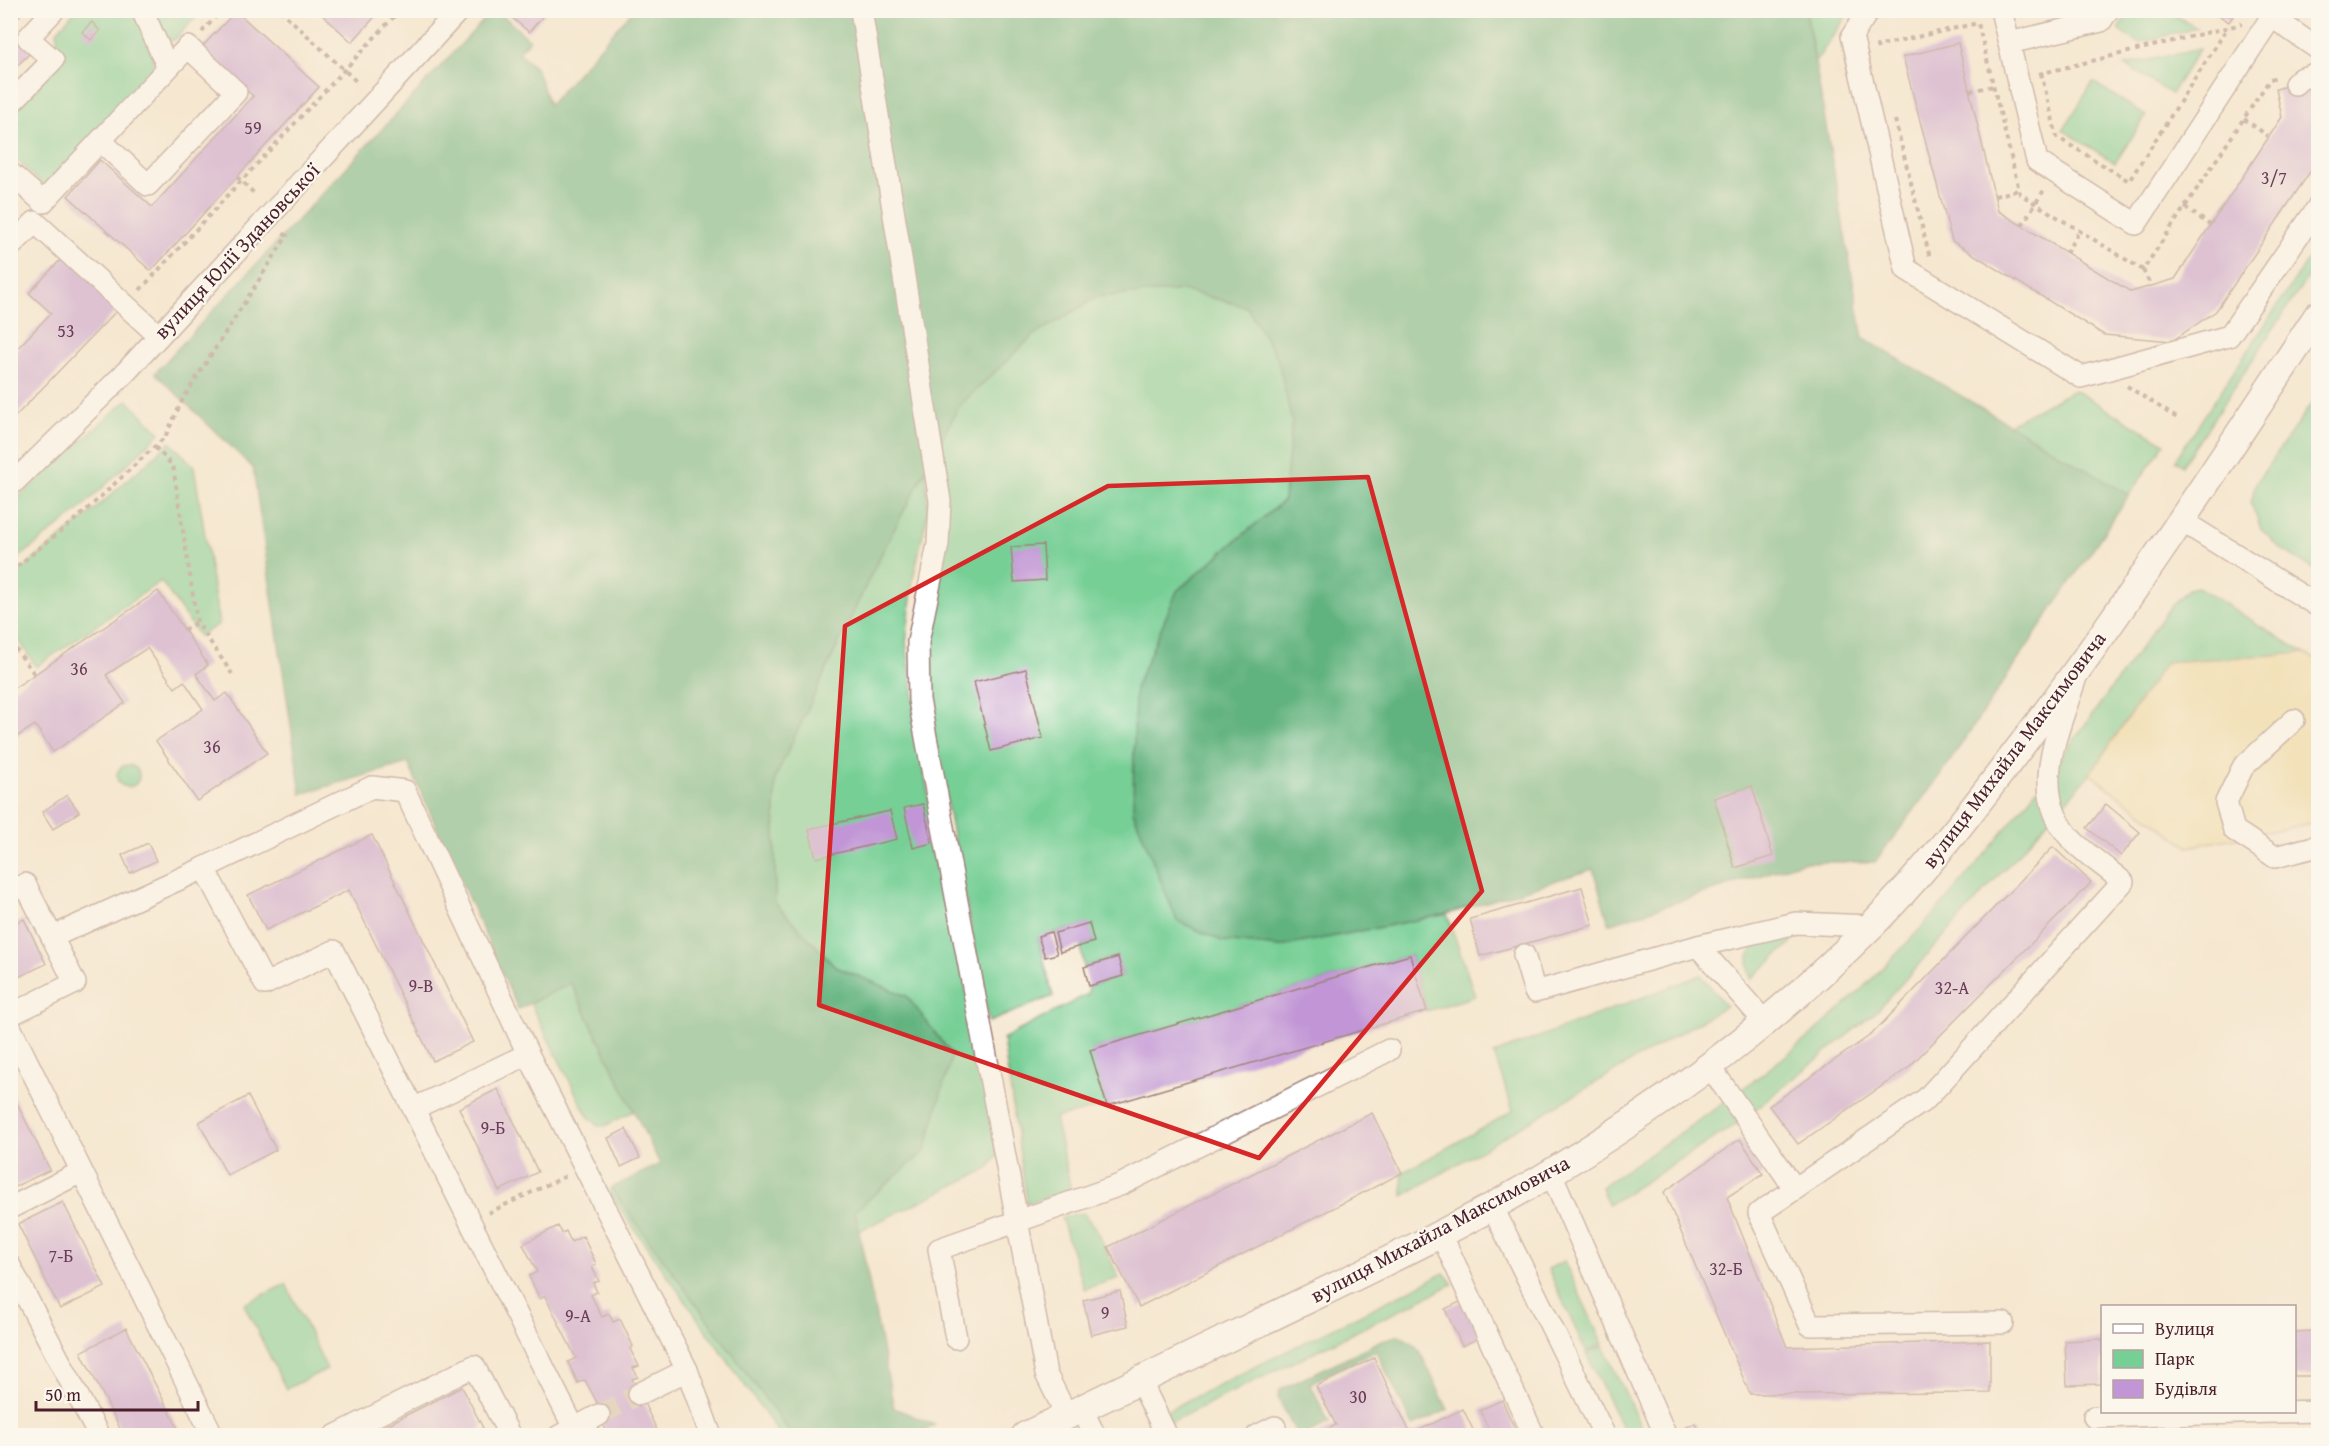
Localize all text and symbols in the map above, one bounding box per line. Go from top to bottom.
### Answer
house number: 59 [244,114,262,141]
street label: вулиця Юлії Здановської [146,155,327,346]
house number: 3/7 [2261,164,2287,191]
house number: 53 [57,317,75,344]
street label: вулиця Михайла Максимовича [1914,625,2113,875]
house number: 36 [70,655,88,682]
house number: 36 [203,733,221,760]
house number: 9-В [408,972,434,999]
house number: 32-А [1935,974,1969,1001]
house number: 9-Б [480,1114,506,1141]
street label: вулиця Михайла Максимовича [1305,1147,1575,1310]
house number: 7-Б [48,1242,74,1269]
house number: 32-Б [1709,1255,1743,1282]
house number: 9 [1101,1299,1109,1326]
house number: 9-А [565,1302,591,1329]
legend [2101,1305,2296,1413]
text: Вулиця [2155,1315,2214,1342]
text: Парк [2155,1345,2195,1372]
scale bar [36,1374,198,1412]
text: Будівля [2155,1375,2217,1402]
text: 50 m [45,1381,81,1408]
house number: 30 [1349,1383,1367,1410]

